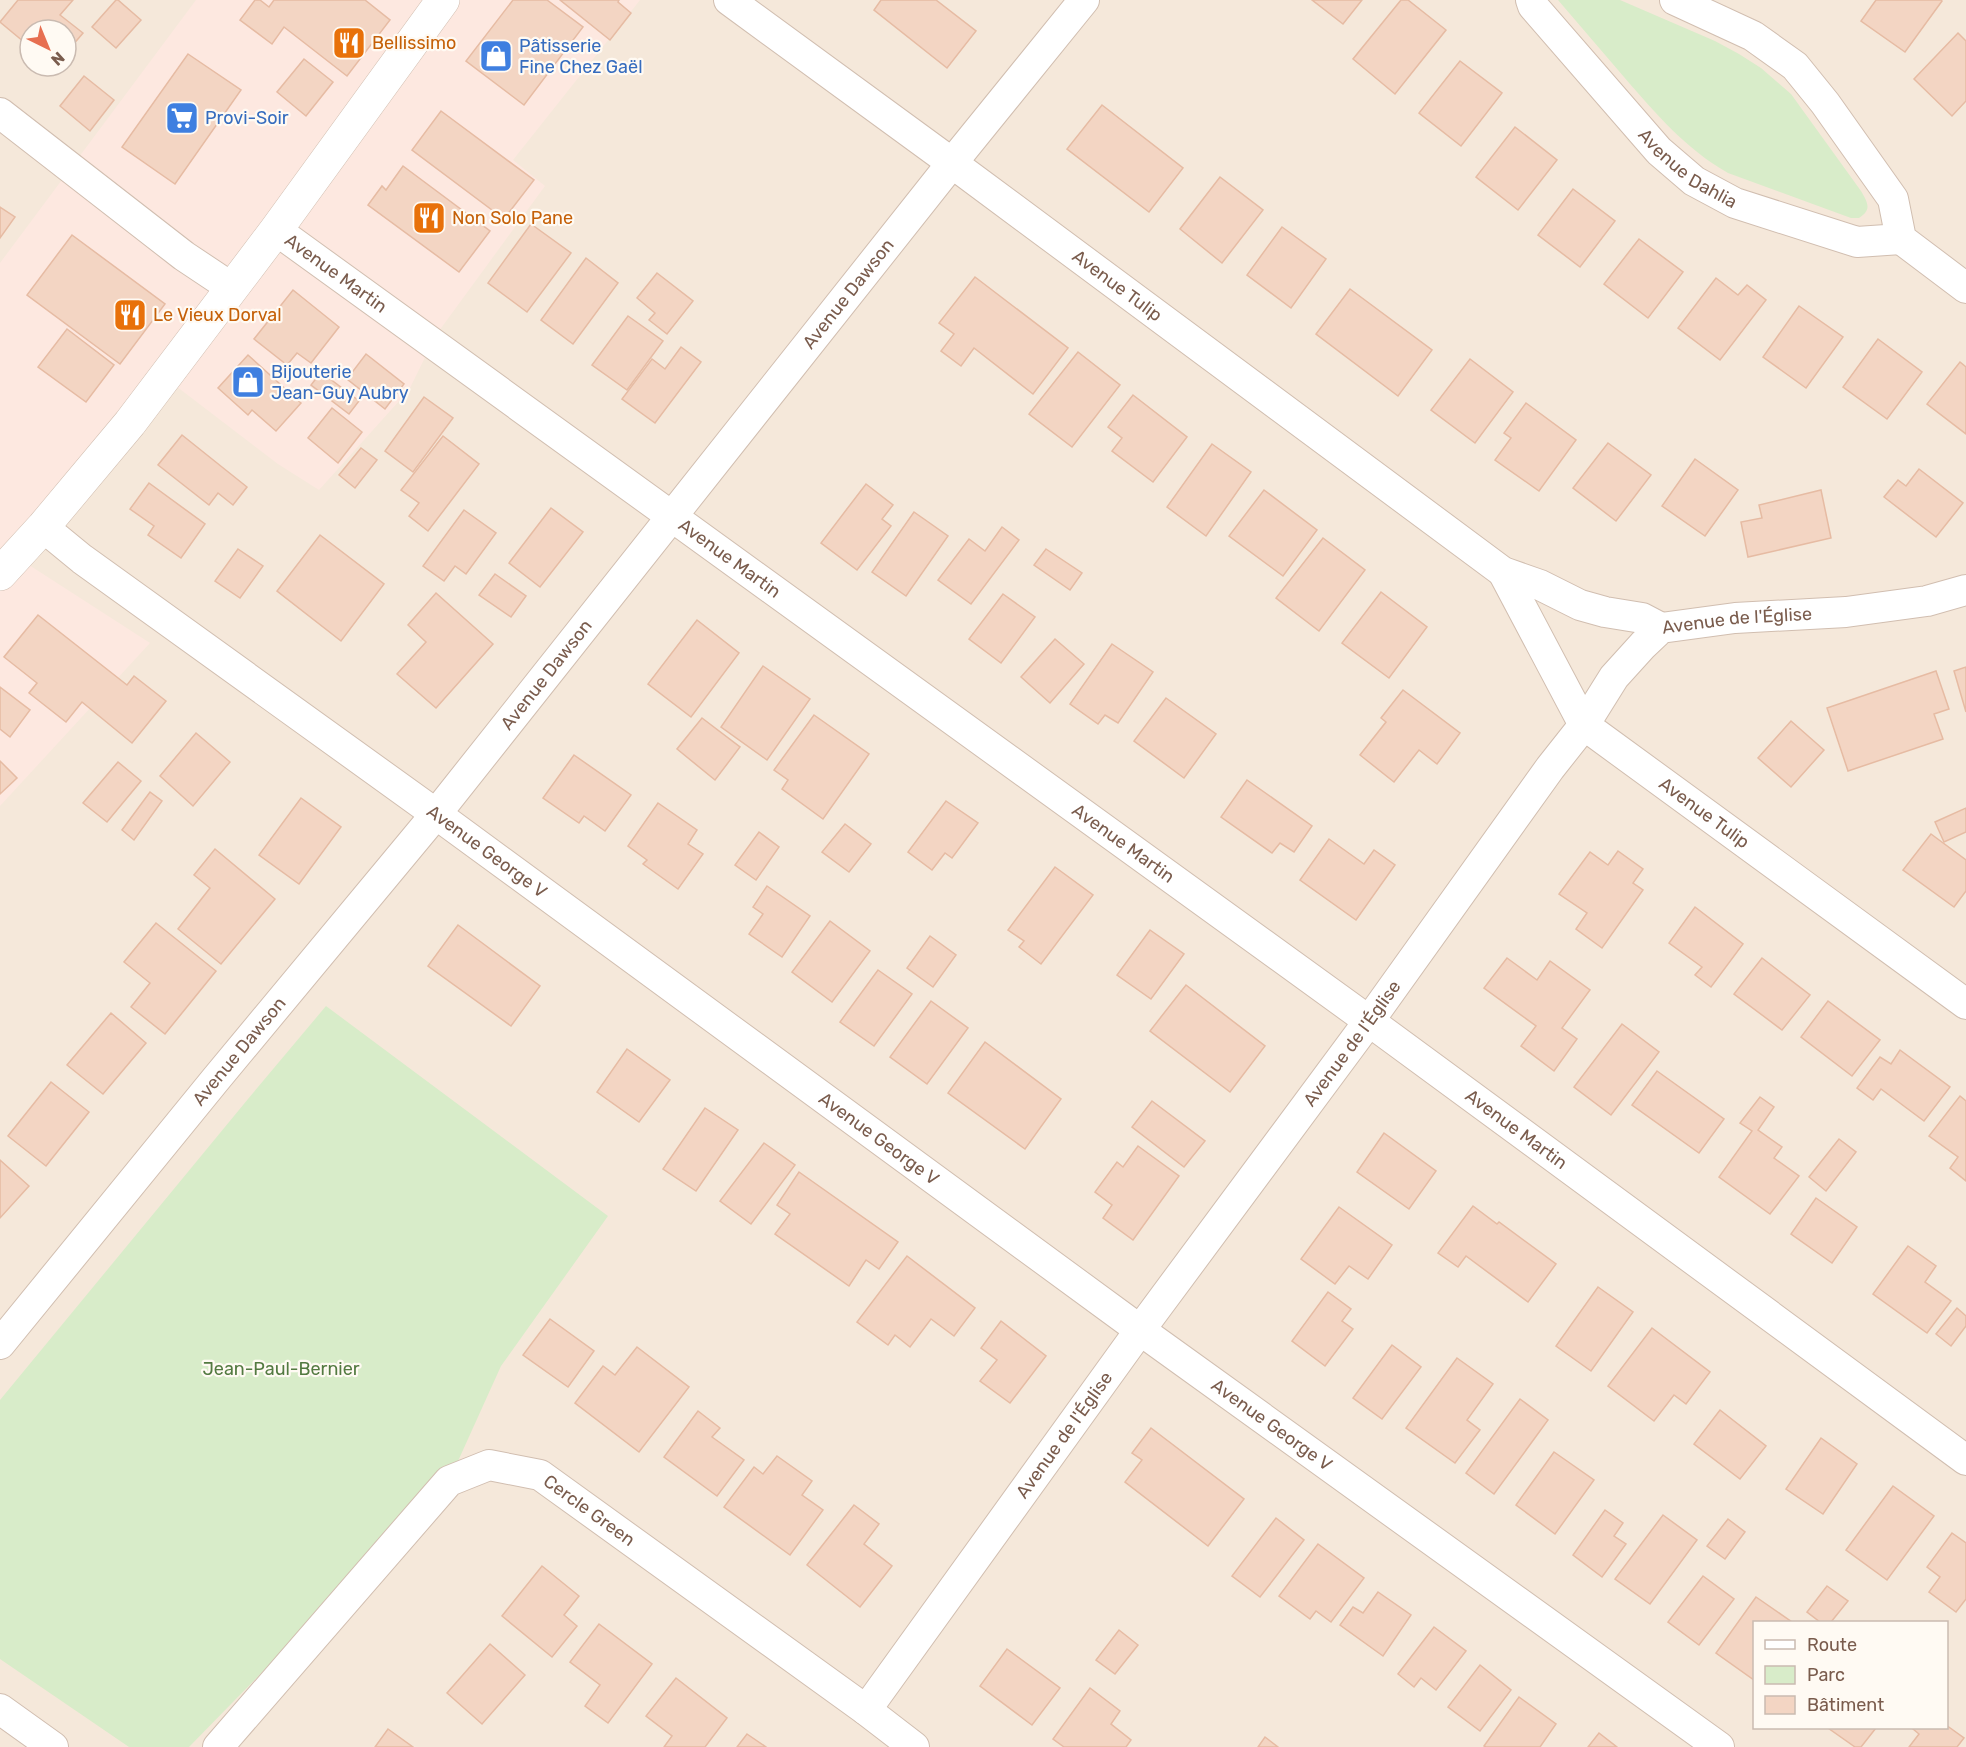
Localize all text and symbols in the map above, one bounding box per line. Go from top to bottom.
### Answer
north arrow [18,18,78,78]
restaurant icon: Bellissimo [331,25,367,61]
place label: Bellissimo [372,32,456,54]
place label: Pâtisserie Fine Chez Gaël [519,35,643,78]
shop icon: Pâtisserie Fine Chez Gaël [478,38,514,74]
text: N [47,48,69,69]
supermarket icon: Provi-Soir [164,100,200,136]
place label: Provi-Soir [205,107,289,129]
street label: Avenue Dahlia [1634,124,1741,213]
restaurant icon: Non Solo Pane [411,200,447,236]
place label: Non Solo Pane [452,207,573,229]
street label: Avenue Martin [281,229,391,318]
street label: Avenue Dawson [798,234,899,353]
street label: Avenue Tulip [1068,245,1167,326]
restaurant icon: Le Vieux Dorval [112,297,148,333]
place label: Le Vieux Dorval [153,304,282,326]
place label: Bijouterie Jean-Guy Aubry [271,361,409,404]
shop icon: Bijouterie Jean-Guy Aubry [230,364,266,400]
street label: Avenue Martin [674,514,785,603]
street label: Avenue de l'Église [1661,603,1813,639]
street label: Avenue Dawson [496,615,597,734]
street label: Avenue Tulip [1655,773,1754,853]
street label: Avenue Martin [1068,799,1179,888]
street label: Avenue George V [423,800,552,903]
street label: Avenue de l'Église [1299,976,1405,1111]
street label: Avenue Dawson [188,992,290,1110]
street label: Avenue Martin [1461,1085,1572,1174]
street label: Avenue George V [815,1087,944,1190]
park label: Jean-Paul-Bernier [202,1358,360,1380]
street label: Avenue de l'Église [1011,1367,1117,1503]
street label: Avenue George V [1207,1374,1337,1476]
street label: Cercle Green [539,1470,639,1551]
legend [1753,1621,1948,1729]
text: Route [1807,1634,1857,1656]
text: Parc [1807,1664,1845,1686]
text: Bâtiment [1807,1694,1884,1716]

